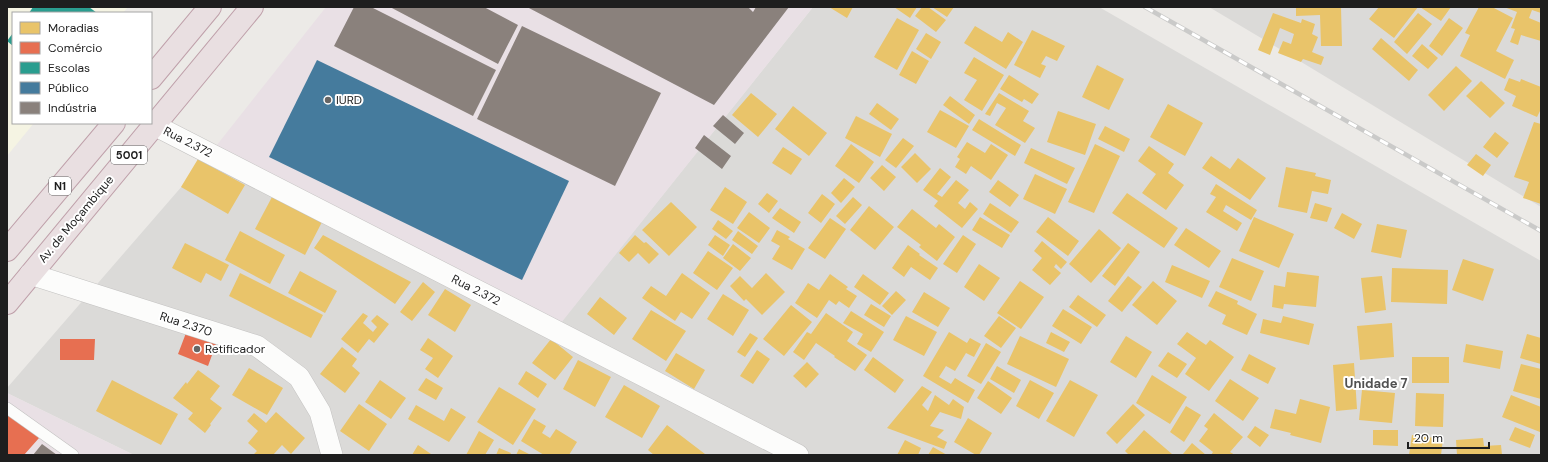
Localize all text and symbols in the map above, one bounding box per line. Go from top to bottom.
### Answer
legend [12,12,152,124]
text: Moradias [48,20,99,36]
text: Comércio [48,40,102,56]
text: Escolas [48,60,90,76]
text: Público [48,80,89,96]
place label: IURD [336,92,362,108]
marker: IURD [323,95,333,105]
text: Indústria [48,100,96,116]
street label: Rua 2.372 [161,123,215,161]
road number: 5001 [111,146,147,164]
street label: Av. de Moçambique [35,172,117,266]
road number: N1 [49,177,71,195]
street label: Rua 2.372 [449,271,503,309]
street label: Rua 2.370 [158,308,214,340]
place label: Retificador [205,341,266,357]
marker: Retificador [192,344,202,354]
district label: Unidade 7 [1345,375,1408,392]
scale bar [1408,424,1489,450]
text: 20 m [1414,430,1443,446]

